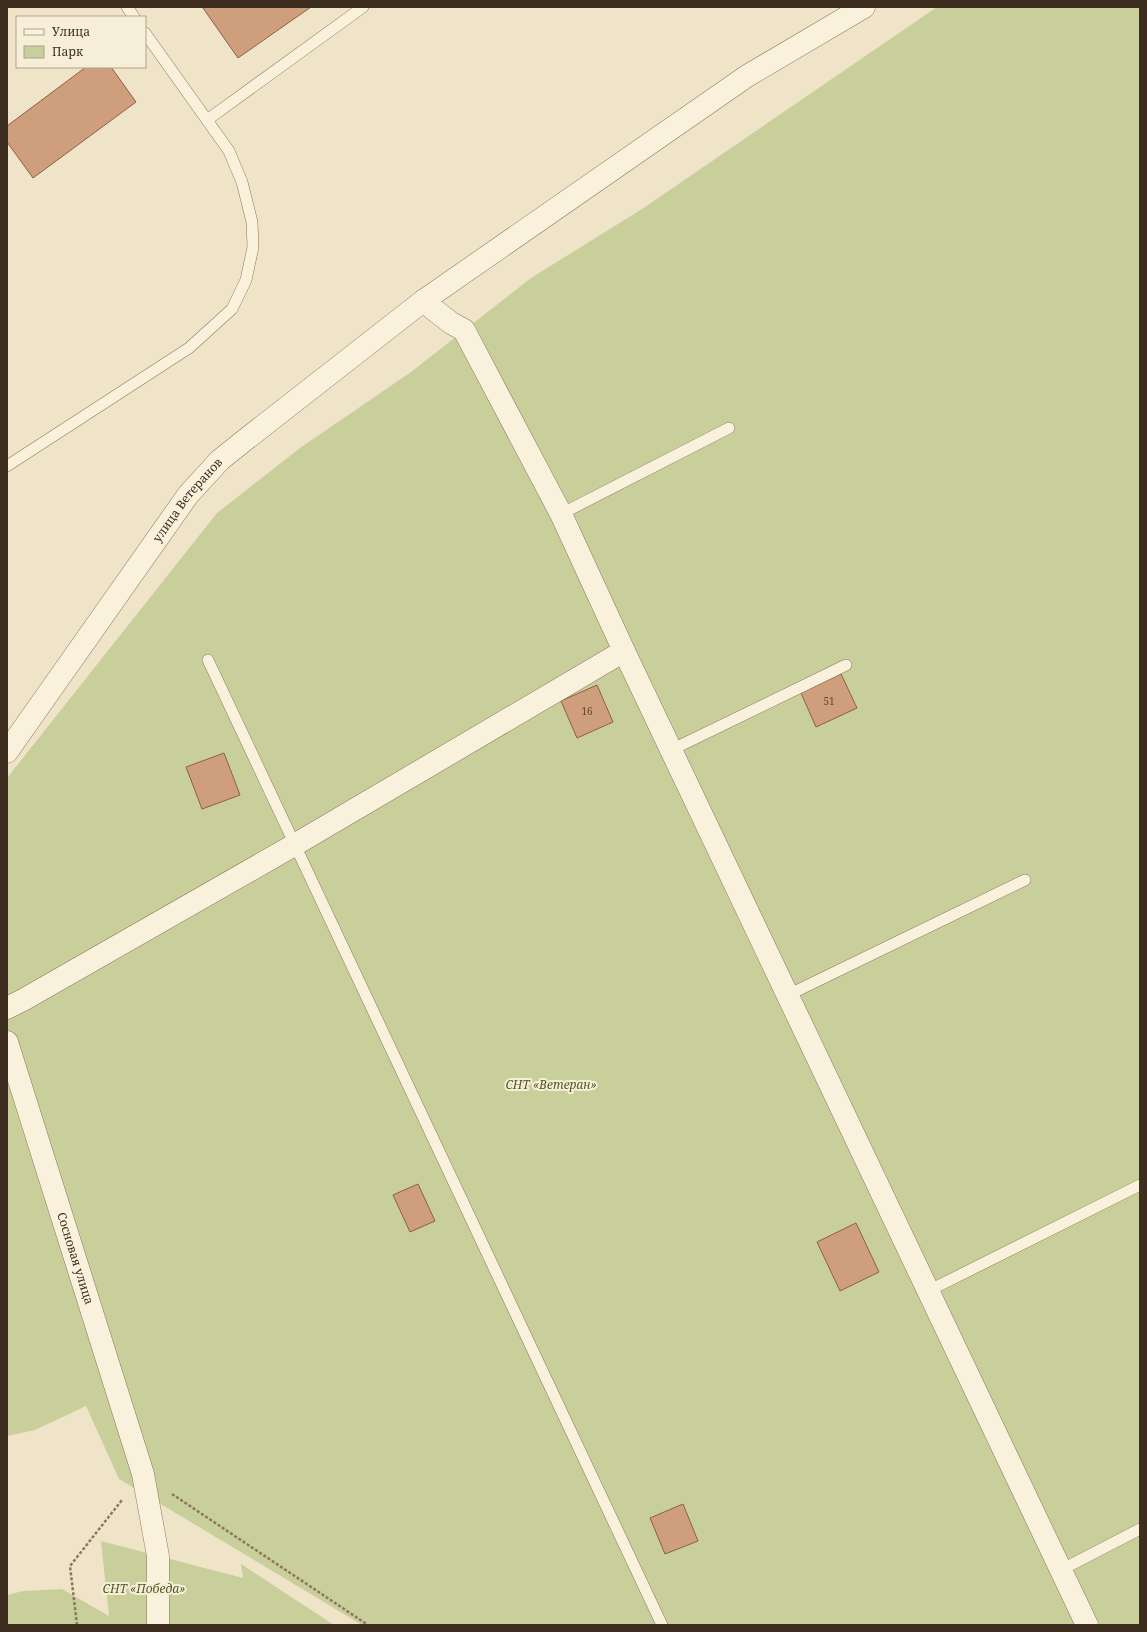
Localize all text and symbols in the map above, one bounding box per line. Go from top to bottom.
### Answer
legend [16,16,146,68]
text: Улица [52,23,90,40]
text: Парк [52,43,84,60]
street label: улица Ветеранов [148,454,226,545]
house number: 51 [823,694,835,708]
house number: 16 [581,704,593,718]
park label: СНТ «Ветеран» [505,1076,597,1093]
street label: Сосновая улица [53,1210,98,1307]
park label: СНТ «Победа» [103,1580,185,1597]

